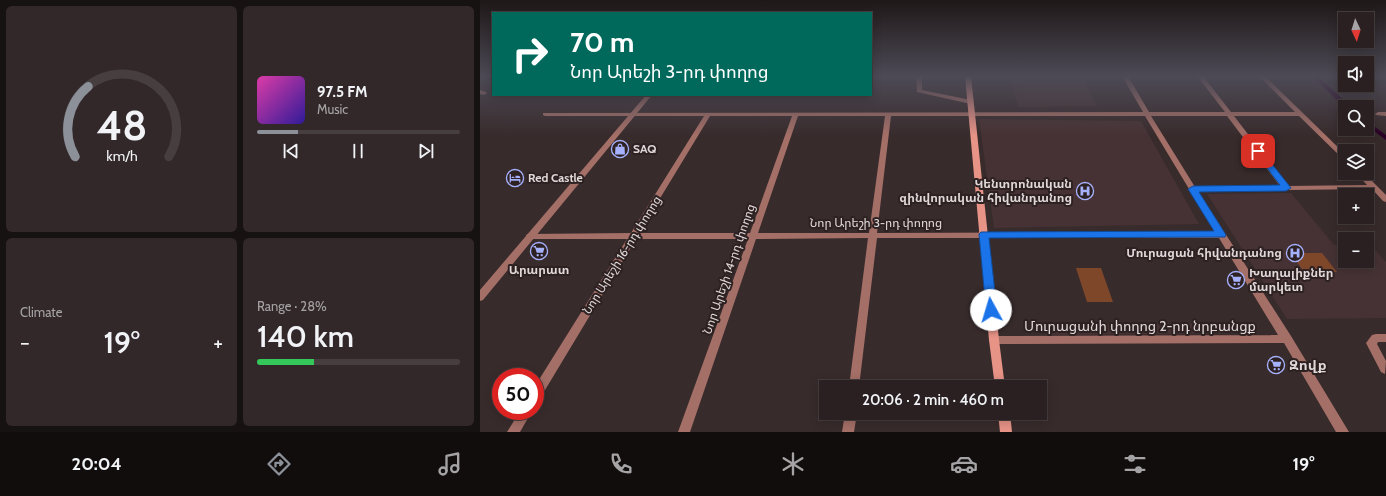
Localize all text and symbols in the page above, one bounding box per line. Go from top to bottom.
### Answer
north arrow [1338,12,1374,48]
map controls [1338,12,1374,268]
text: 70 m [570,25,634,59]
icon: right [504,28,556,80]
button: sound [1338,56,1374,92]
text: Նոր Արեշի 3-րդ փողոց [570,61,769,83]
text: 97.5 FM [317,83,367,101]
text: 48 [96,100,147,150]
button: search [1338,100,1374,136]
text: Music [317,101,348,117]
pin [1241,134,1275,168]
shop icon: SAQ [610,139,630,159]
icon: previous [280,140,302,162]
icon: pause [347,140,369,162]
icon: next [415,140,437,162]
icon: arrive [1247,140,1269,162]
place label: SAQ [633,141,656,156]
button: layers [1338,144,1374,180]
text: km/h [106,146,137,164]
hotel icon: Red Castle [505,168,525,188]
place label: Red Castle [528,170,583,185]
place label: Կենտրոնական զինվորական հիվանդանոց [899,176,1072,205]
hospital icon: Կենտրոնական զինվորական հիվանդանոց [1075,181,1095,201]
button: + [1338,188,1374,224]
street label: Նոր Արեշի 16-րդ փողոց [579,193,664,317]
street label: Նոր Արեշի 14-րդ փողոց [699,202,758,336]
street label: Նոր Արեշի 3-րդ փողոց [810,215,942,230]
button: − [1338,232,1374,268]
supermarket icon: Արարատ [529,241,549,261]
hospital icon: Մուրացան հիվանդանոց [1285,243,1305,263]
place label: Մուրացան հիվանդանոց [1126,245,1282,260]
place label: Արարատ [509,262,569,277]
place label: Խաղալիքներ մարկետ [1249,265,1333,294]
supermarket icon: Խաղալիքներ մարկետ [1226,270,1246,290]
position arrow [970,289,1012,331]
text: Range · 28% [257,298,327,314]
text: Climate [20,304,62,320]
street label: Մուրացանի փողոց 2-րդ նրբանցք [1024,317,1256,335]
text: 140 km [257,318,354,355]
text: 19° [103,324,140,361]
text: − [20,329,30,356]
text: + [213,329,223,356]
supermarket icon: Զովք [1266,355,1286,375]
place label: Զովք [1289,356,1327,374]
speed limit sign: 50 [492,368,544,420]
text: 20:06 · 2 min · 460 m [862,391,1004,409]
icon: directions [265,450,293,478]
icon: music [436,450,464,478]
icon: phone [607,450,635,478]
icon: climate [779,450,807,478]
icon: car [950,450,978,478]
icon: filters [1121,450,1149,478]
text: 20:04 [72,453,122,475]
text: 19° [1292,453,1314,475]

